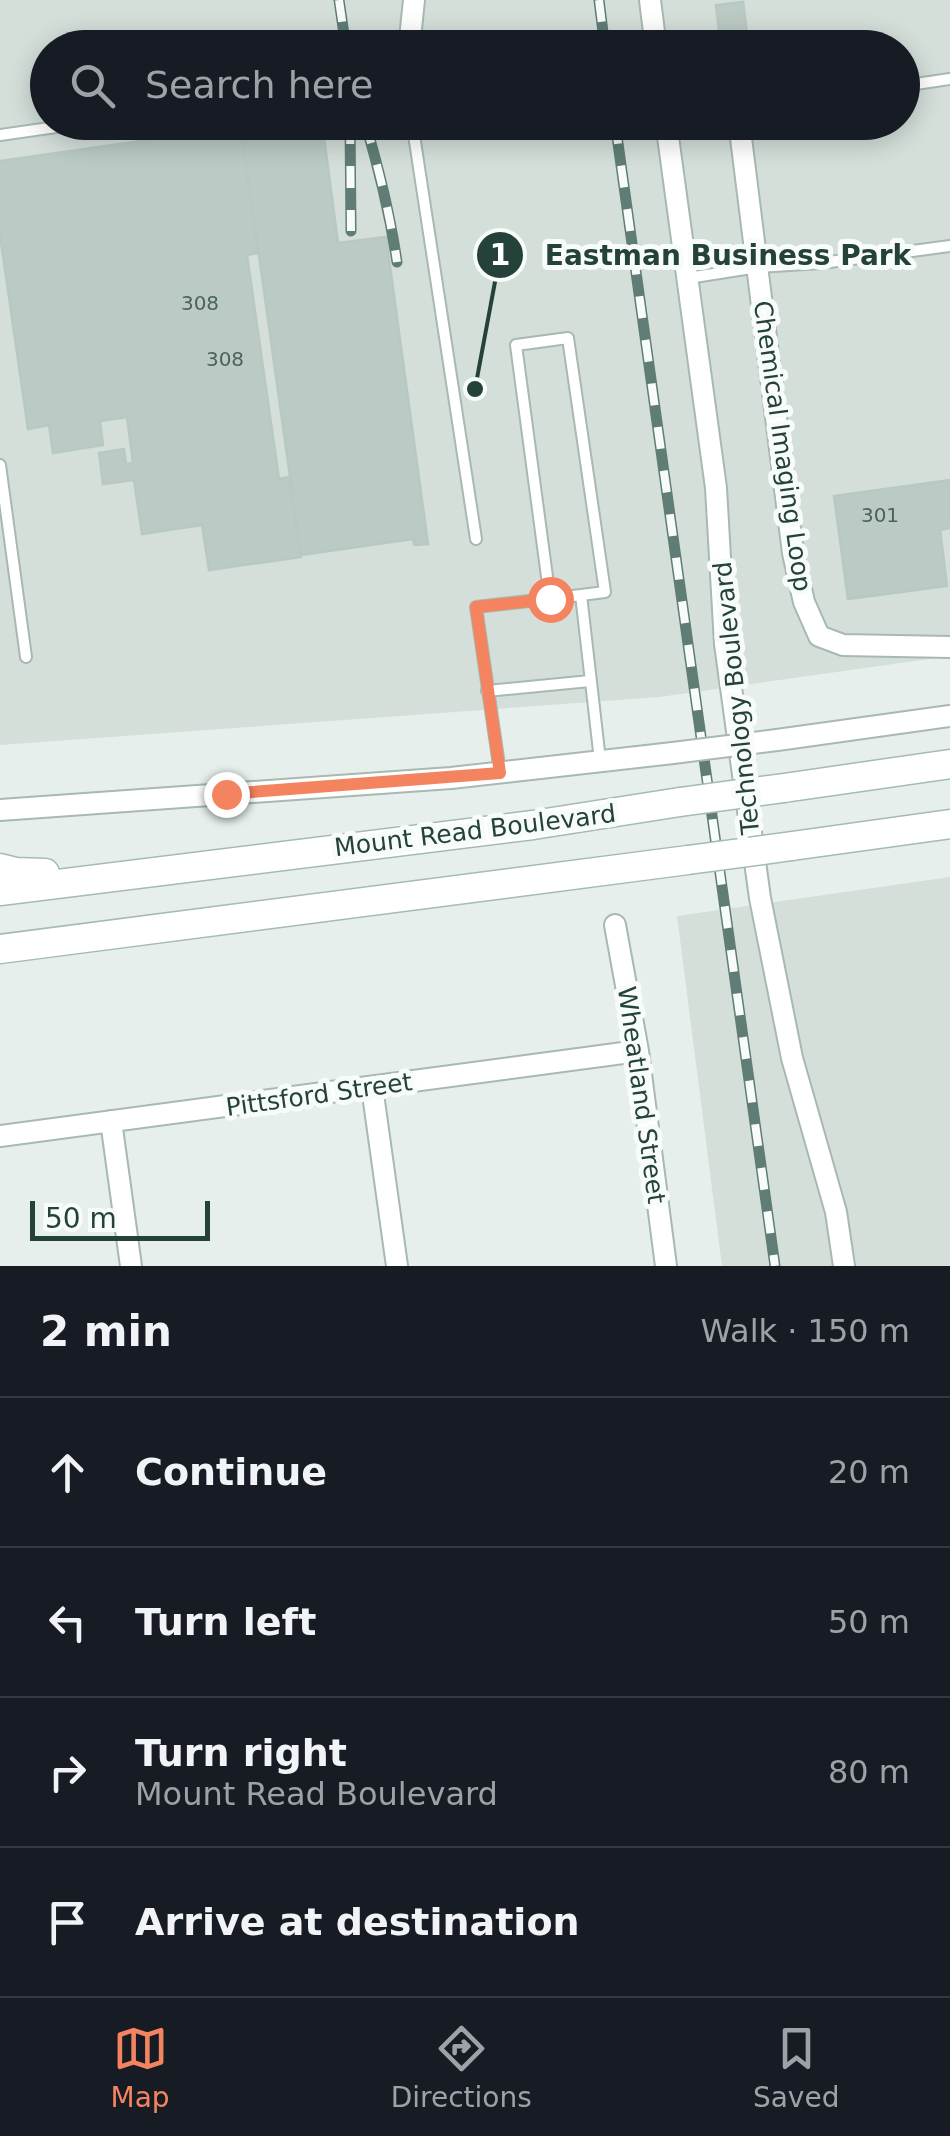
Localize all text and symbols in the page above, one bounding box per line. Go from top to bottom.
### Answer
search box [30,30,920,140]
icon: search [65,58,120,113]
text: Search here [145,63,373,107]
callout: Eastman Business Park [475,226,931,284]
text: 1 [490,237,510,272]
text: Eastman Business Park [545,239,913,272]
house number: 308 [181,291,219,315]
street label: Chemical Imaging Loop [748,299,817,593]
house number: 308 [206,347,244,371]
house number: 301 [861,503,899,527]
street label: Technology Boulevard [708,560,765,837]
route start [528,577,574,623]
route end [204,772,250,818]
street label: Mount Read Boulevard [333,799,618,862]
street label: Wheatland Street [612,985,671,1206]
street label: Pittsford Street [224,1067,414,1122]
scale bar [30,1196,210,1240]
text: 50 m [45,1202,117,1235]
text: 2 min [40,1307,172,1356]
text: Walk · 150 m [700,1312,910,1350]
icon: ahead [40,1445,95,1500]
text: Continue [135,1450,327,1494]
text: 20 m [828,1453,910,1491]
icon: left [40,1595,95,1650]
text: Turn left [135,1600,316,1644]
text: 50 m [828,1603,910,1641]
text: Turn right [135,1731,347,1775]
icon: right [40,1745,95,1800]
text: 80 m [828,1753,910,1791]
text: Mount Read Boulevard [135,1775,498,1813]
icon: arrive [40,1895,95,1950]
text: Arrive at destination [135,1900,580,1944]
tab: Map [111,2021,170,2114]
tab: Directions [391,2021,532,2114]
tab: Saved [753,2021,839,2114]

